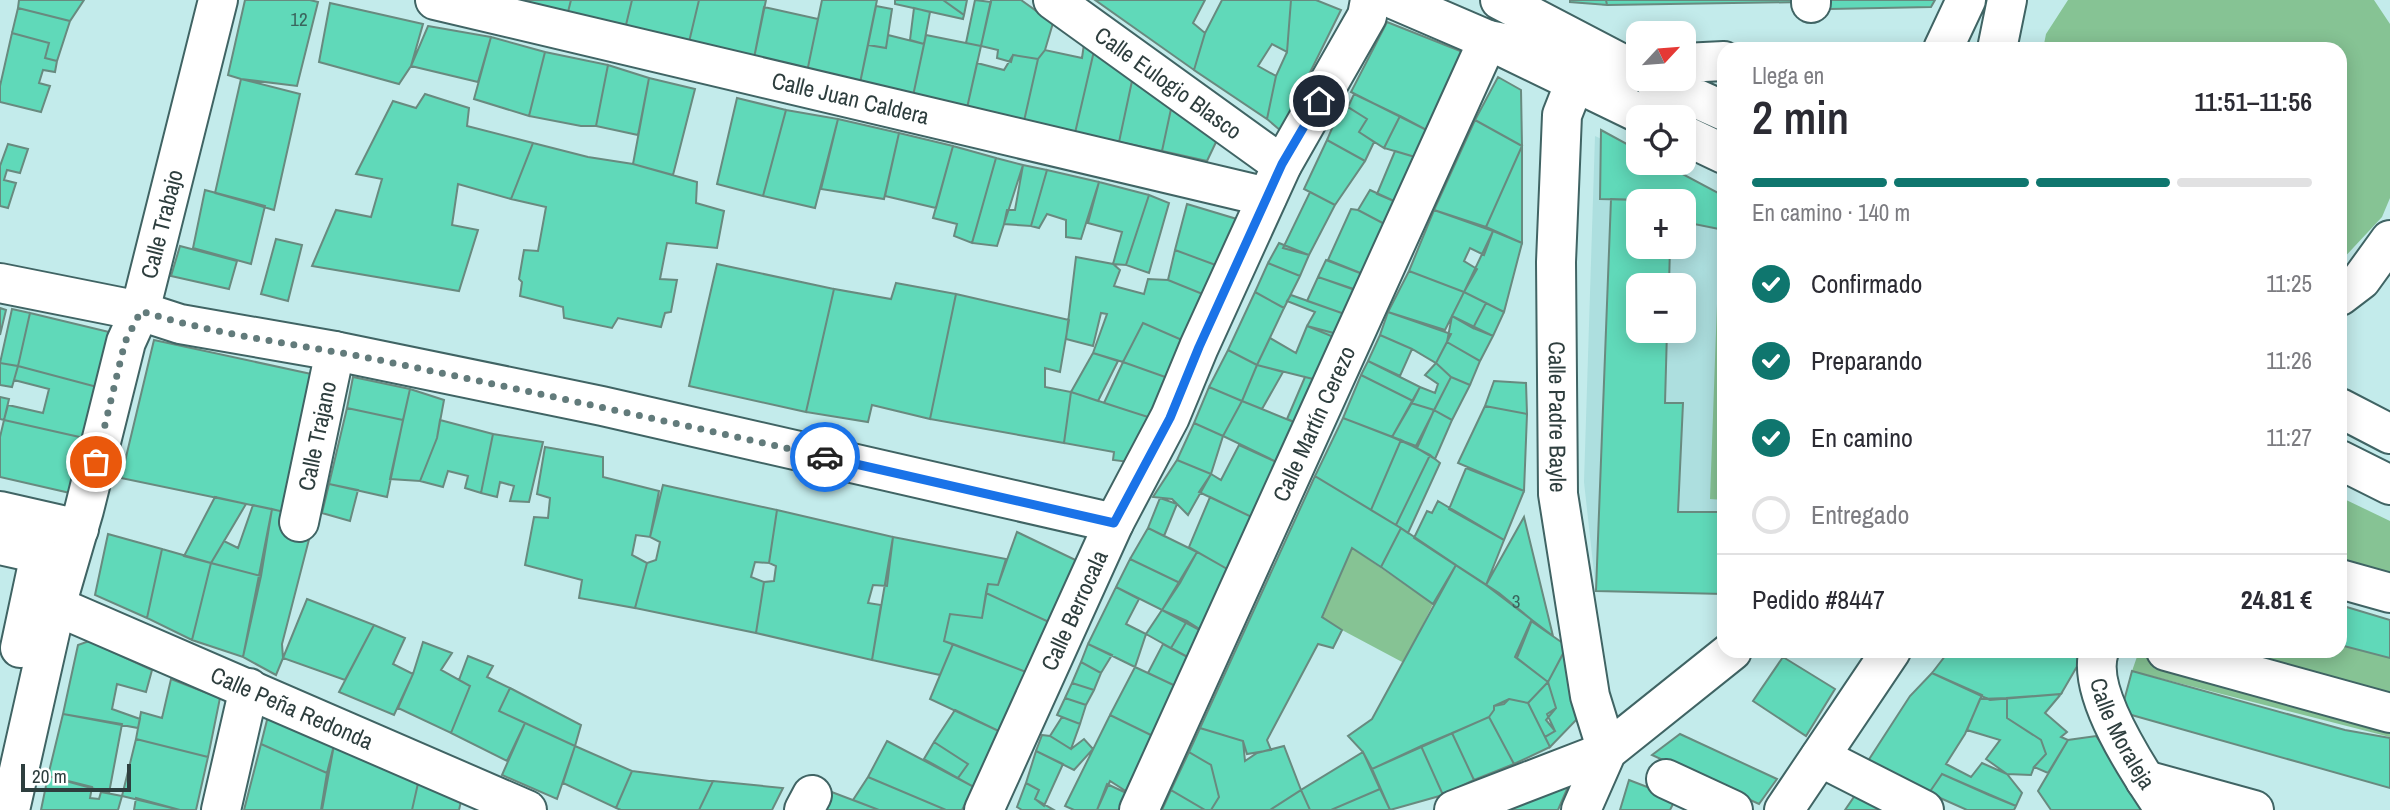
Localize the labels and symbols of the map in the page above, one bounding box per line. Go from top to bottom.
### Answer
house number: 12 [290,6,308,32]
street label: Calle Eulogio Blasco [1089,19,1248,146]
north arrow [1626,21,1696,91]
street label: Calle Juan Caldera [769,64,933,132]
pin [1289,71,1349,131]
street label: Calle Trabajo [133,166,190,282]
street label: Calle Martín Cerezo [1265,341,1362,506]
street label: Calle Padre Bayle [1542,341,1574,492]
street label: Calle Trajano [290,378,343,493]
courier [790,422,860,492]
pin [66,432,126,492]
street label: Calle Berrocala [1033,545,1115,675]
house number: 3 [1512,588,1520,614]
street label: Calle Peña Redonda [206,659,379,757]
street label: Calle Moraleja [2083,675,2163,795]
scale bar [21,761,131,793]

